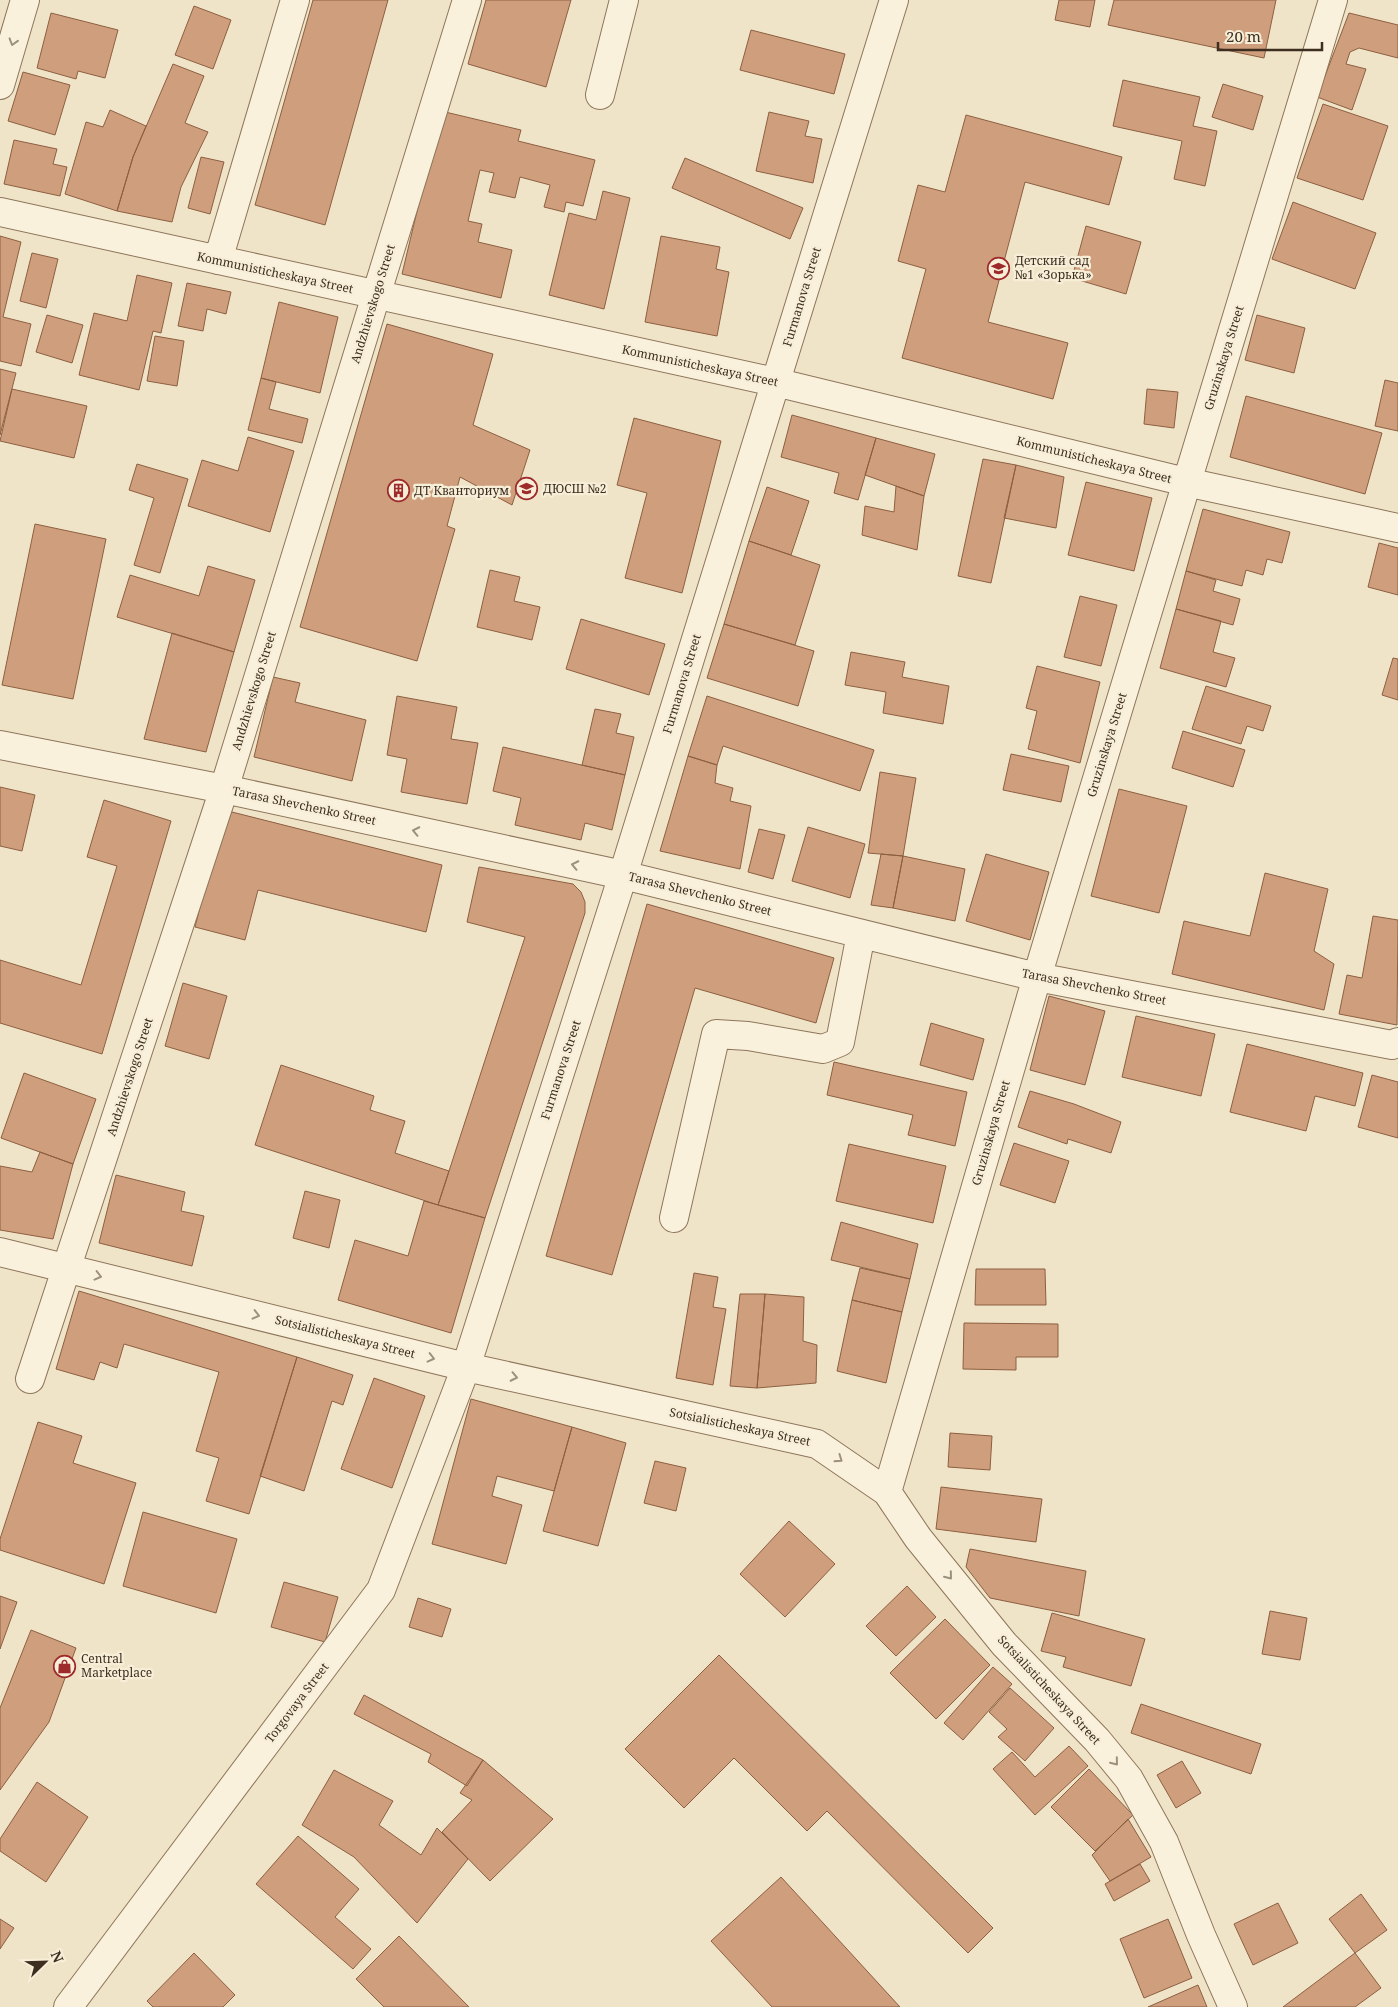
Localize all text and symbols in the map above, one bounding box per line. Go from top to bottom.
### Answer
scale bar [1218,20,1322,52]
text: 20 m [1226,26,1261,46]
one-way arrow [8,38,18,46]
street label: Andzhievskogo Street [346,242,399,365]
street label: Furmanova Street [778,245,825,349]
street label: Kommunisticheskaya Street [195,248,355,297]
place label: Детский сад №1 «Зорька» [1015,252,1092,283]
school or university icon: Детский сад №1 «Зорька» [987,256,1011,280]
street label: Gruzinskaya Street [1200,303,1248,412]
street label: Kommunisticheskaya Street [620,341,780,390]
street label: Kommunisticheskaya Street [1015,432,1174,487]
school or university icon: ДЮСШ №2 [515,477,539,501]
building icon: ДТ Кванториум [386,479,410,503]
place label: ДЮСШ №2 [543,480,607,497]
place label: ДТ Кванториум [414,482,509,499]
street label: Andzhievskogo Street [227,629,280,752]
street label: Furmanova Street [658,632,705,736]
street label: Gruzinskaya Street [1083,690,1131,799]
street label: Tarasa Shevchenko Street [231,782,378,829]
one-way arrow [412,826,421,837]
one-way arrow [570,860,579,871]
street label: Tarasa Shevchenko Street [627,868,773,920]
street label: Tarasa Shevchenko Street [1020,964,1168,1009]
street label: Andzhievskogo Street [102,1015,157,1138]
street label: Furmanova Street [536,1018,585,1122]
street label: Gruzinskaya Street [967,1078,1014,1187]
one-way arrow [94,1270,103,1281]
one-way arrow [252,1309,261,1320]
street label: Sotsialisticheskaya Street [273,1311,417,1362]
one-way arrow [426,1352,435,1363]
one-way arrow [509,1371,518,1382]
street label: Sotsialisticheskaya Street [668,1403,812,1450]
one-way arrow [834,1453,843,1462]
one-way arrow [944,1570,952,1579]
street label: Sotsialisticheskaya Street [994,1631,1105,1748]
place label: Central Marketplace [81,1650,152,1681]
shop icon: Central Marketplace [53,1654,77,1678]
street label: Torgovaya Street [261,1659,332,1746]
one-way arrow [1110,1756,1118,1765]
north arrow [20,1937,70,1987]
text: N [47,1948,68,1966]

